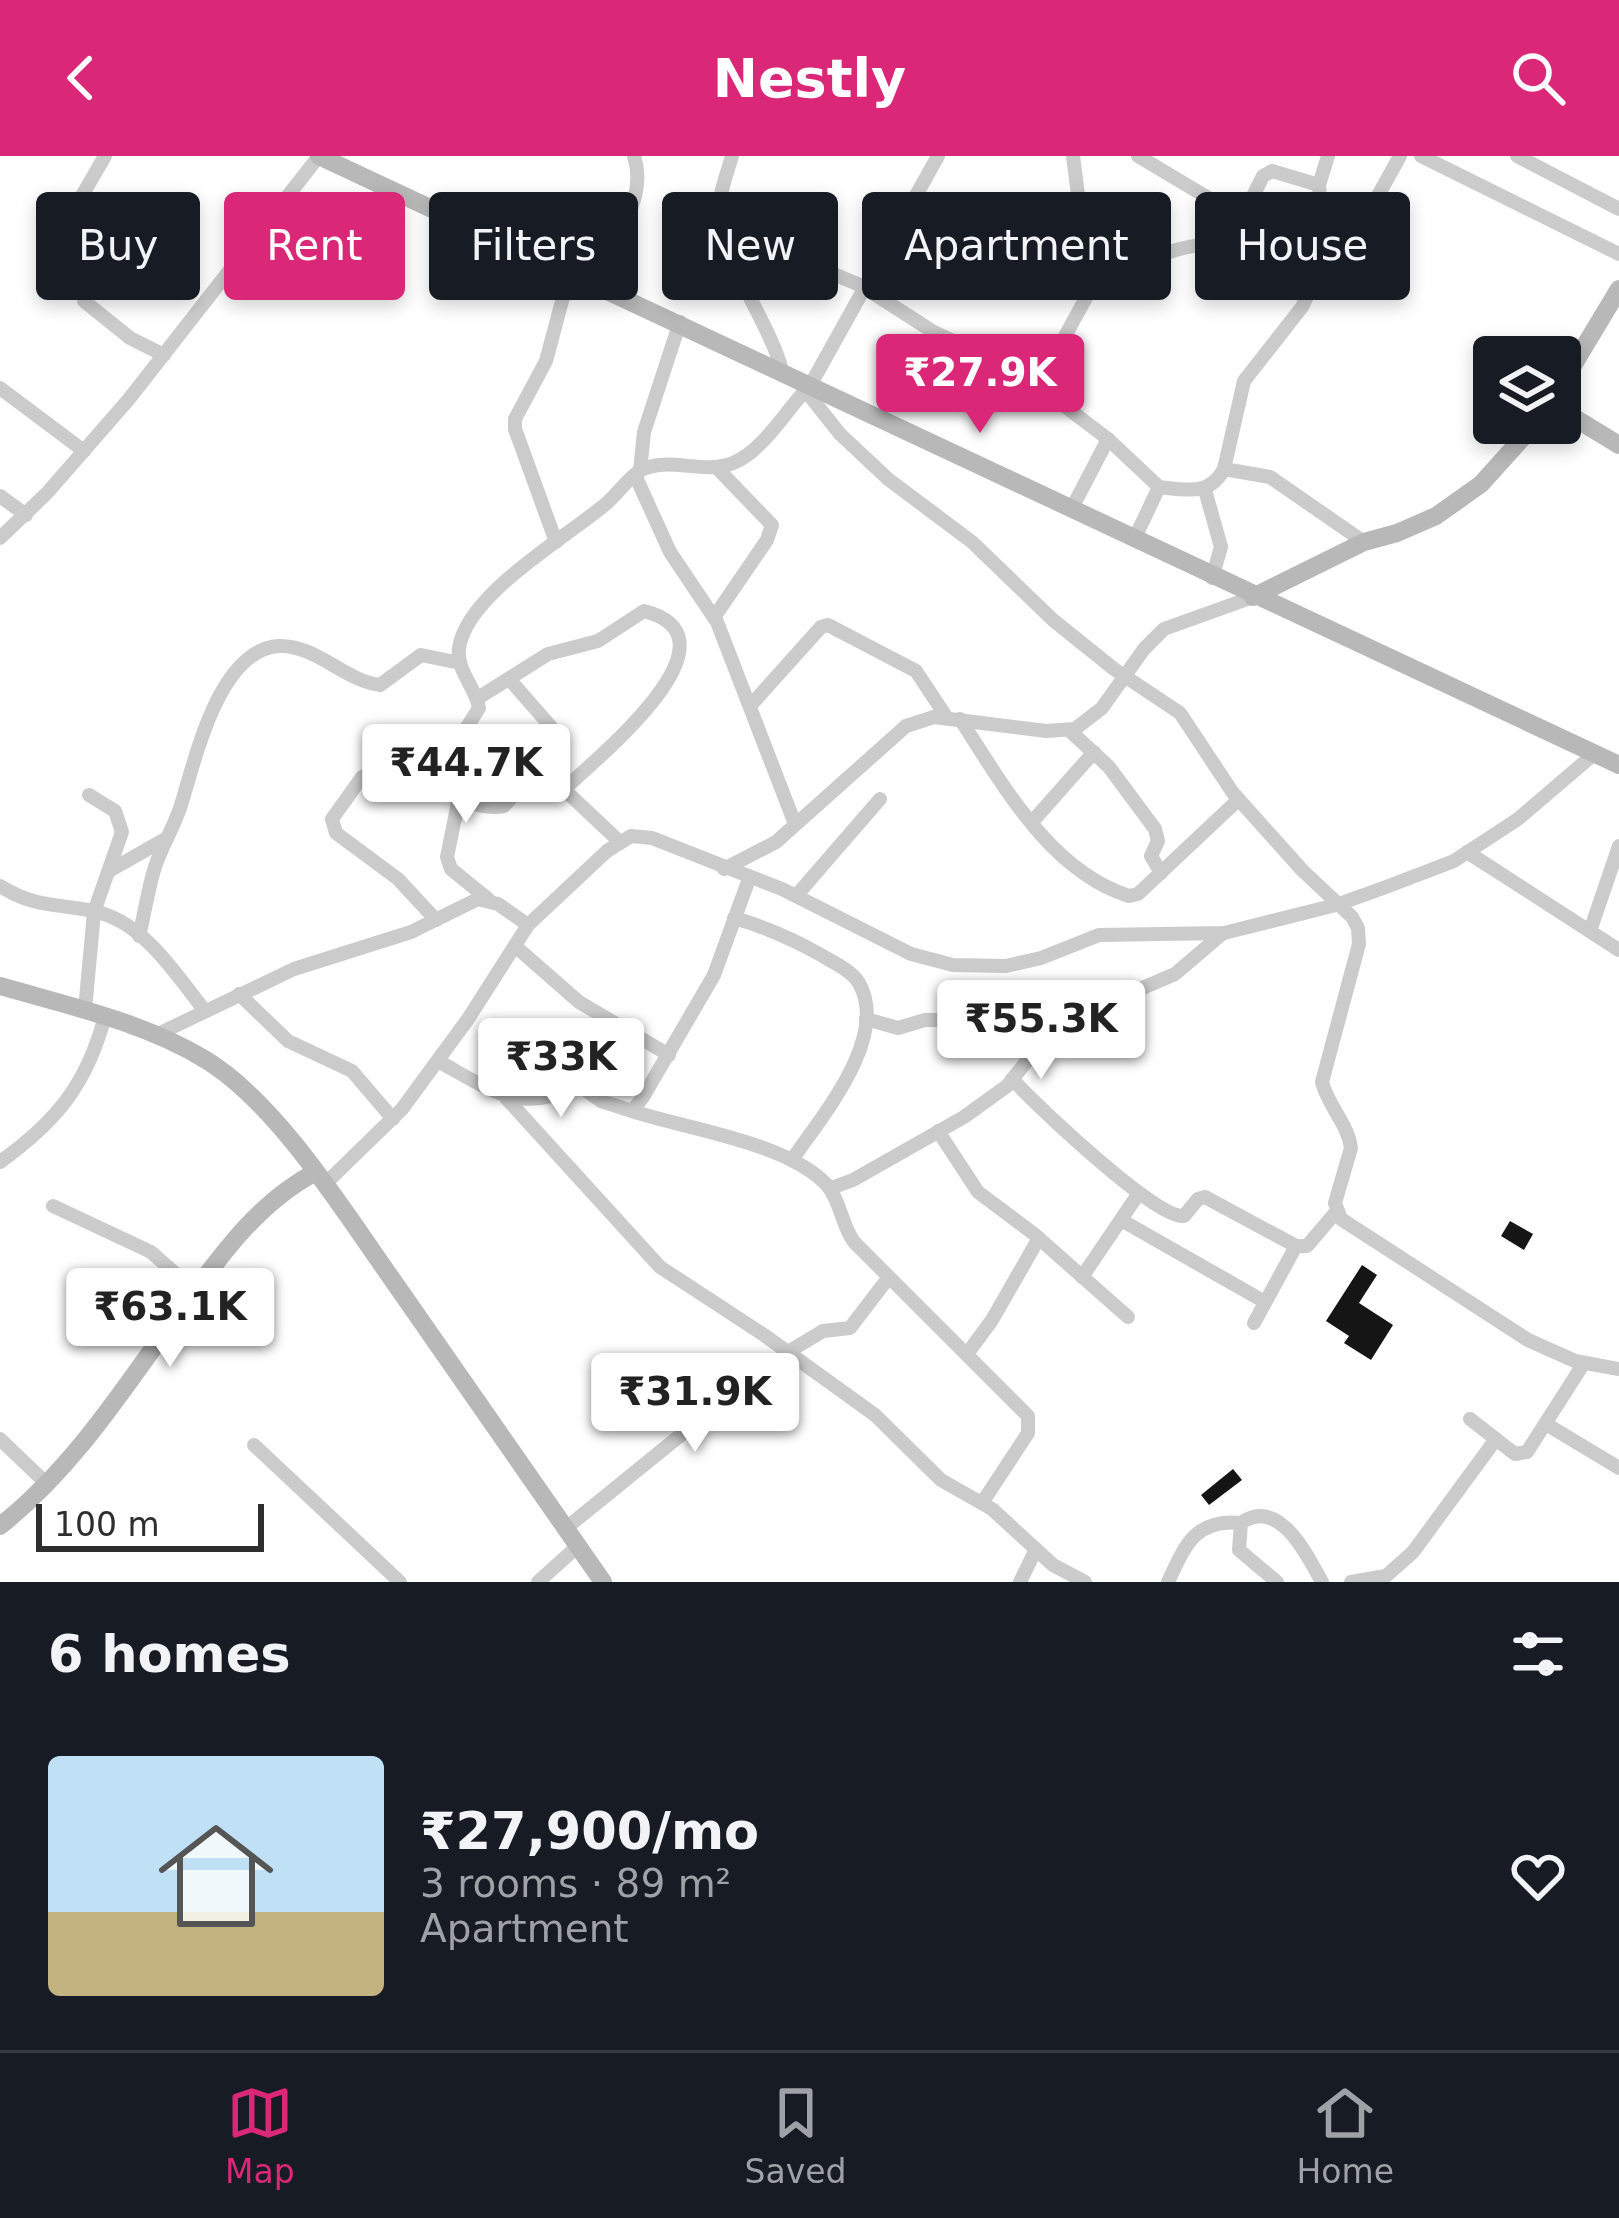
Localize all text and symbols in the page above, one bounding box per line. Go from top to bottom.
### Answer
icon: back [48,45,114,111]
icon: search [1505,45,1571,111]
text: Nestly [713,47,906,110]
chip: Buy [36,192,200,300]
chip: Rent [224,192,405,300]
chip: Filters [429,192,638,300]
chip: New [662,192,838,300]
chip: Apartment [862,192,1171,300]
chip: House [1195,192,1410,300]
pin: ₹27.9K [882,334,1078,436]
map controls [1473,336,1581,444]
button: layers [1473,336,1581,444]
text: ₹27.9K [903,350,1057,395]
pin: ₹44.7K [368,724,564,826]
text: ₹44.7K [389,740,543,785]
pin: ₹55.3K [943,980,1139,1082]
text: ₹55.3K [964,996,1118,1041]
pin: ₹33K [490,1018,632,1120]
text: ₹33K [505,1034,617,1079]
pin: ₹63.1K [72,1268,268,1370]
text: ₹63.1K [93,1284,247,1329]
pin: ₹31.9K [597,1353,793,1455]
text: ₹31.9K [618,1369,772,1414]
scale bar [36,1498,264,1551]
text: 100 m [54,1505,160,1544]
icon: filters [1505,1621,1571,1687]
text: 6 homes [48,1625,291,1684]
text: ₹27,900/mo [420,1802,759,1861]
icon: home [144,1804,288,1948]
icon: heart [1505,1843,1571,1909]
text: 3 rooms · 89 m² [420,1861,731,1906]
text: Apartment [420,1906,629,1951]
tab: Map [225,2080,295,2191]
tab: Saved [745,2080,847,2191]
tab: Home [1297,2080,1394,2191]

